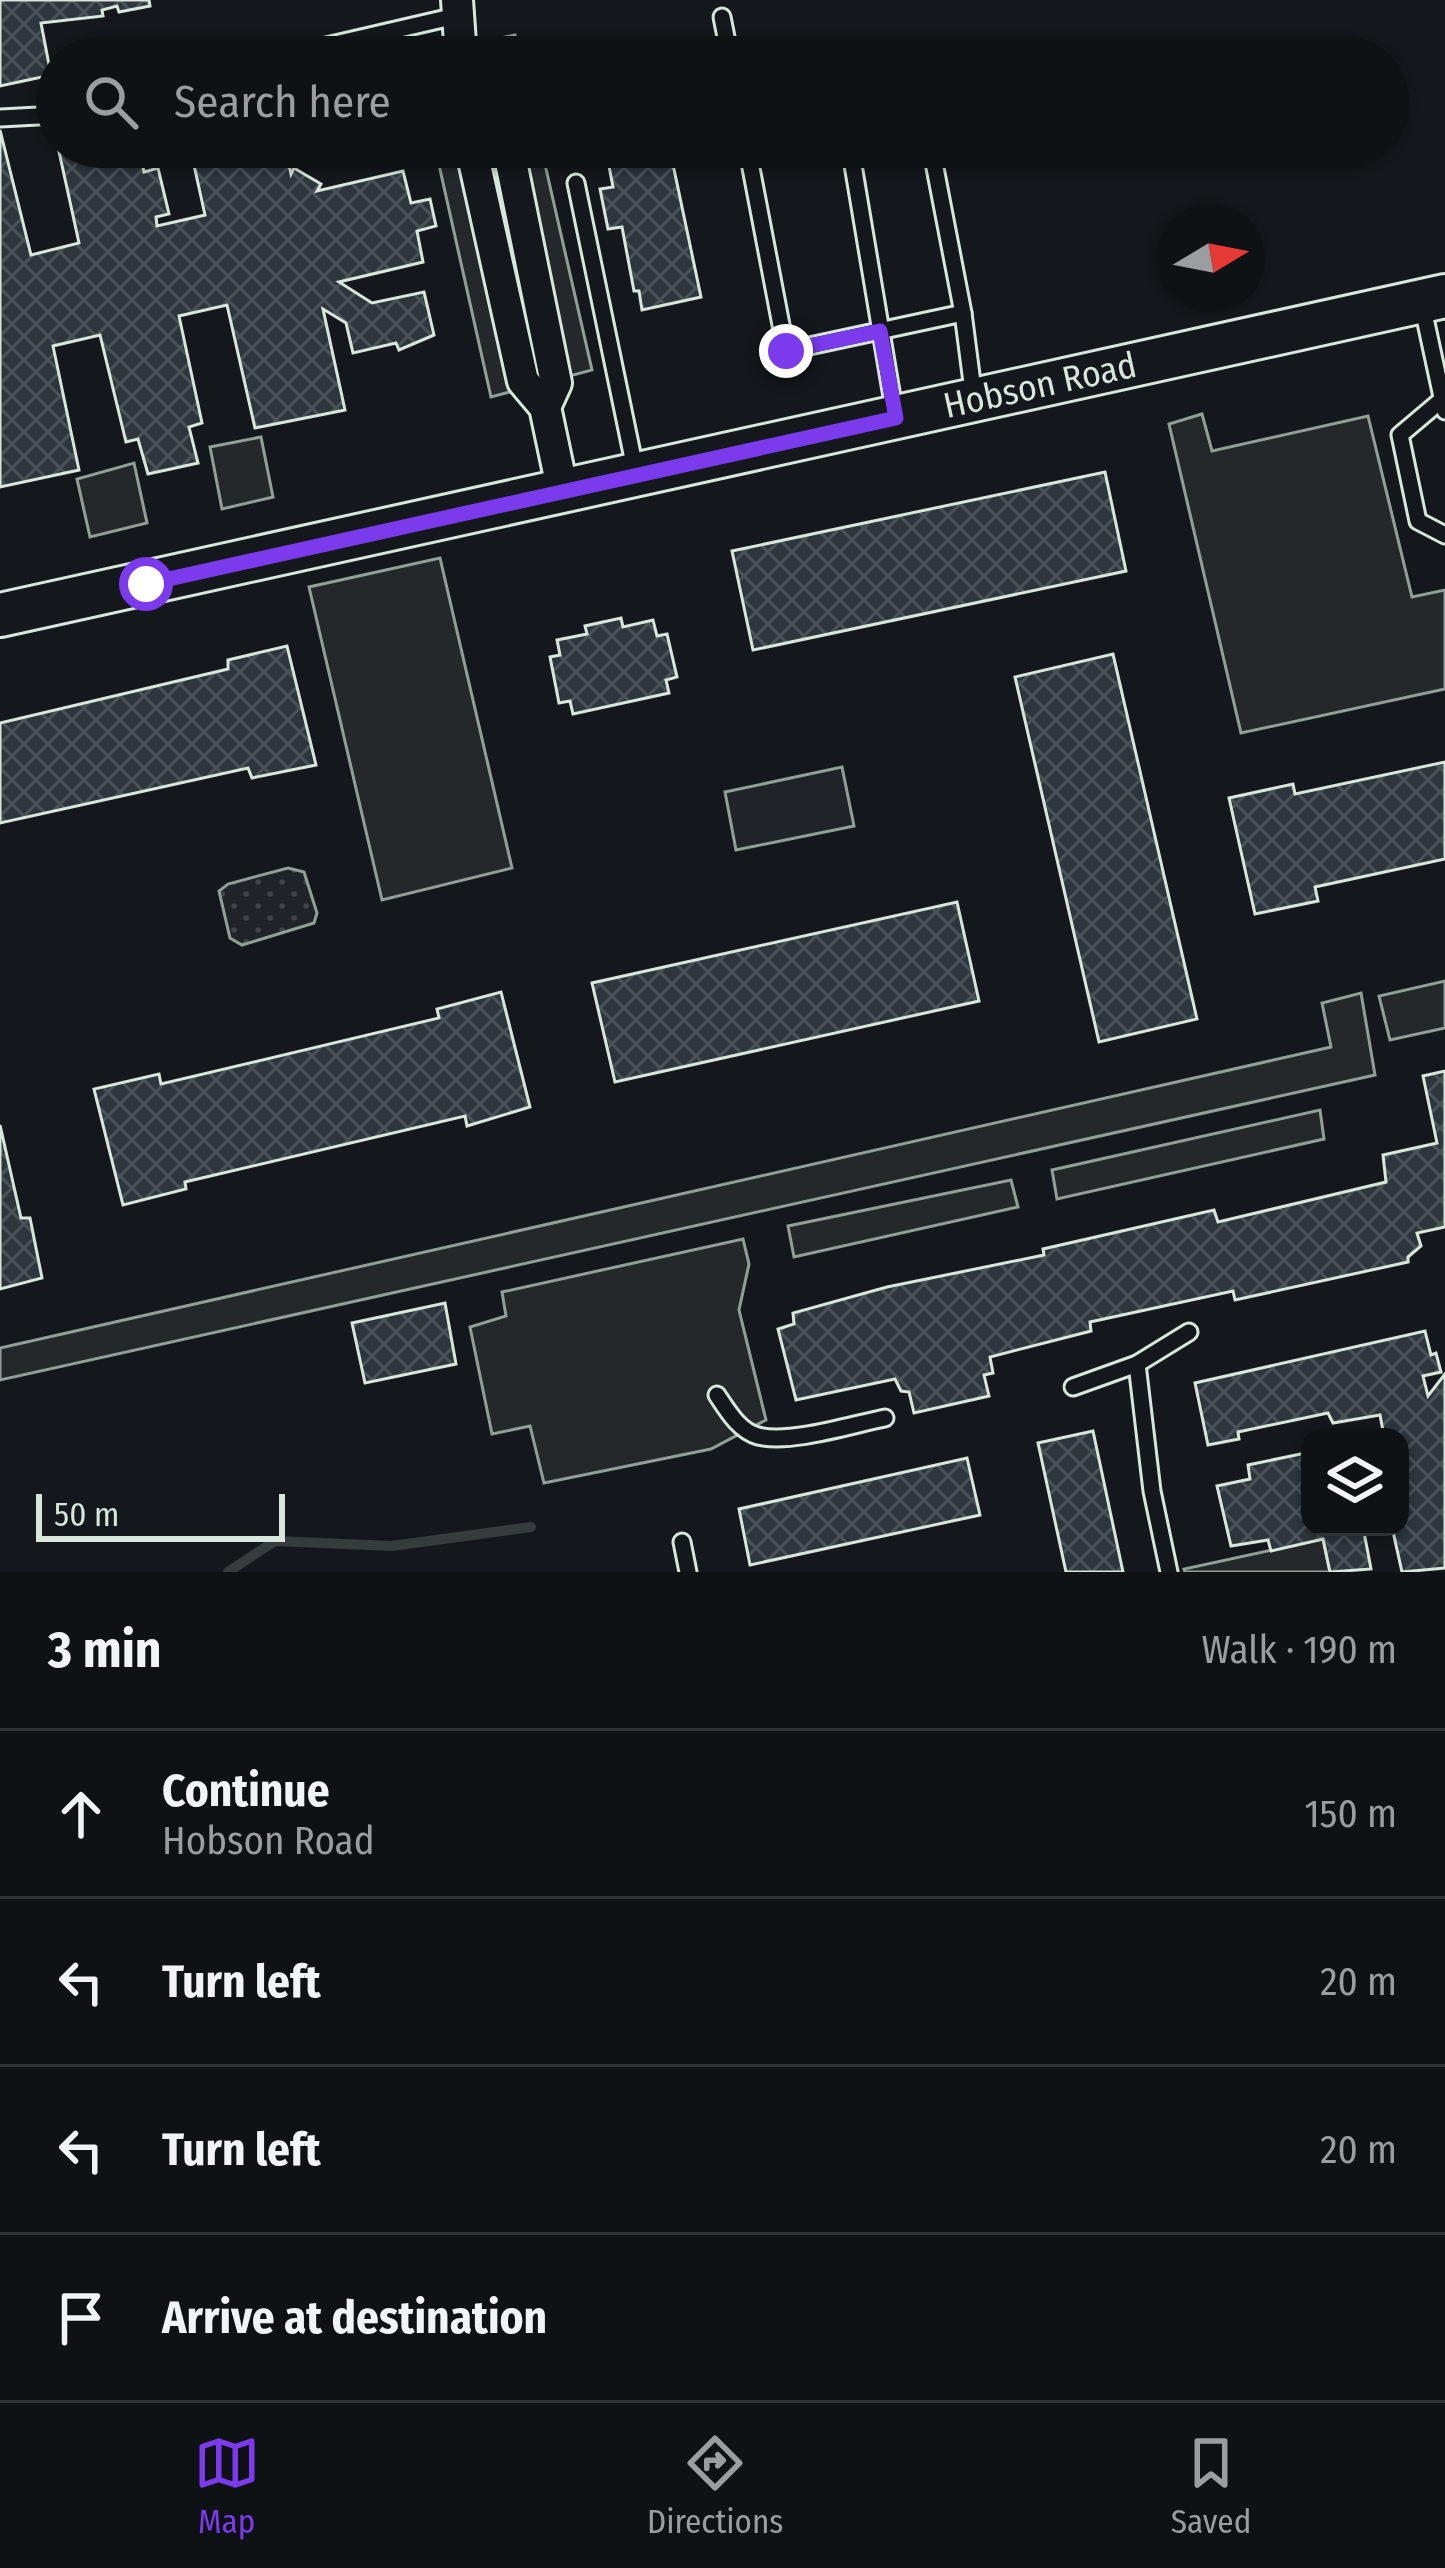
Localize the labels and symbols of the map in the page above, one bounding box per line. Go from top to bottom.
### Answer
north arrow [1157,204,1265,312]
route end [759,324,813,378]
street label: Hobson Road [939,343,1141,428]
route start [119,557,173,611]
scale bar [36,1488,285,1541]

